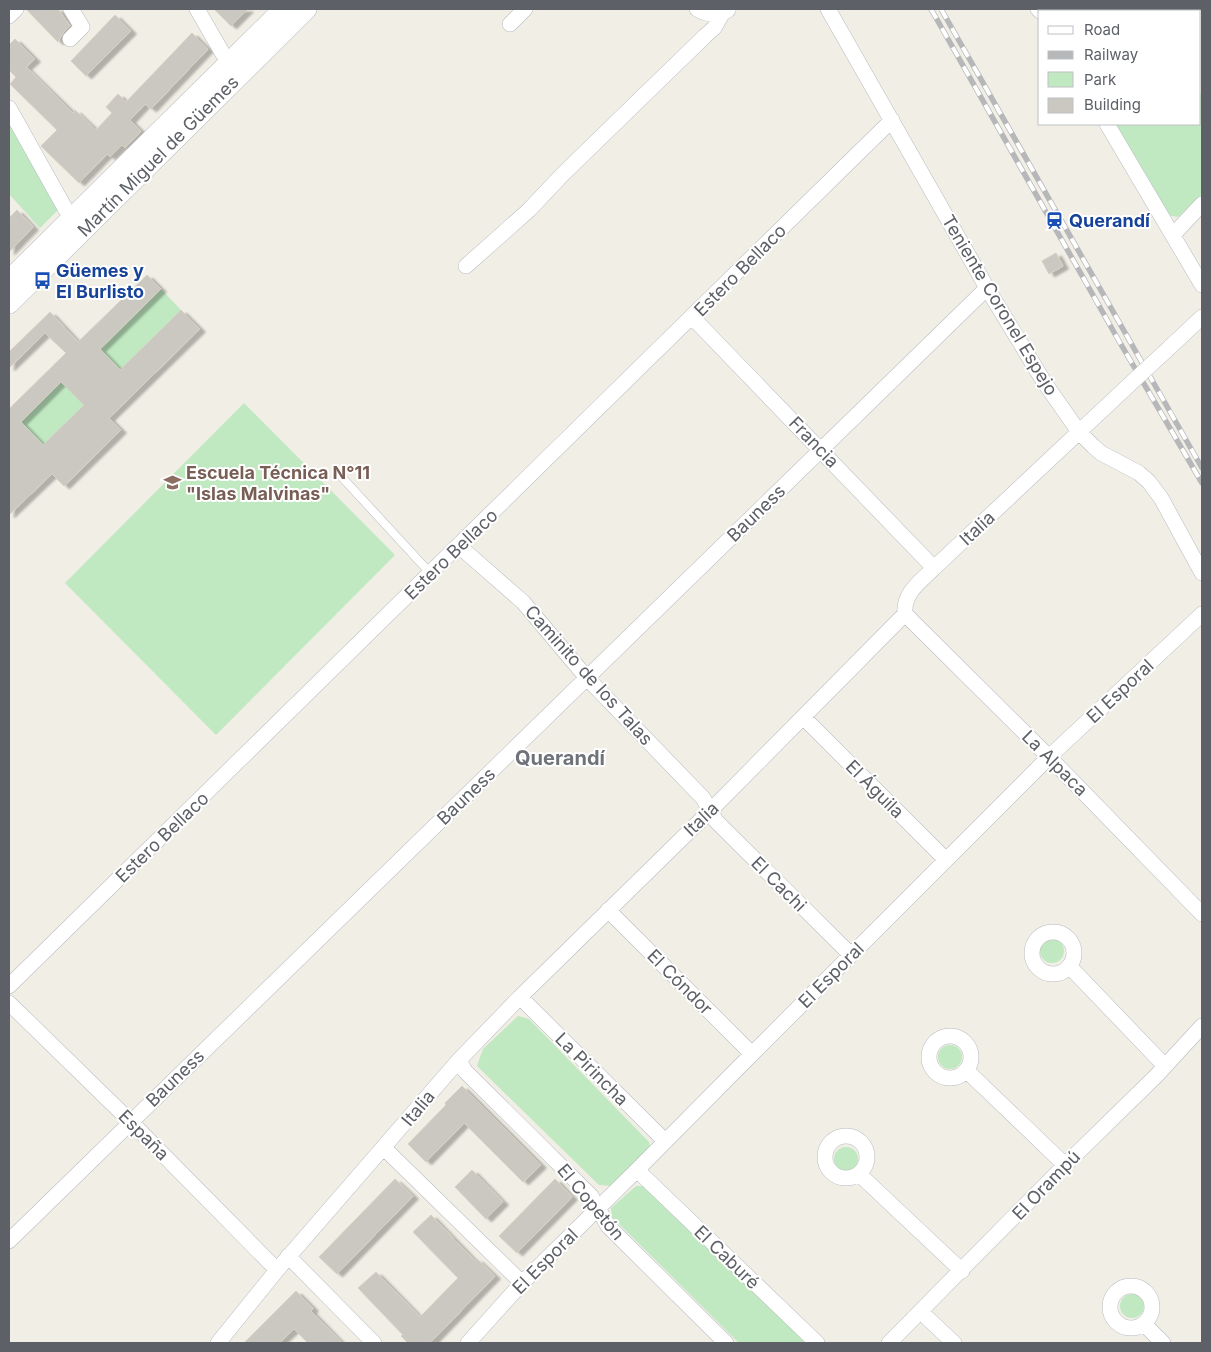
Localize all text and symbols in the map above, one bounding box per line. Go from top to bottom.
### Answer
legend [1038,10,1201,125]
text: Road [1084,20,1120,39]
text: Railway [1084,45,1139,64]
text: Park [1084,70,1117,89]
street label: Martín Miguel de Güemes [73,71,243,241]
text: Building [1084,95,1141,114]
station icon: Querandí [1045,210,1065,230]
place label: Querandí [1069,210,1151,231]
street label: Teniente Coronel Espejo [938,211,1062,399]
street label: Estero Bellaco [690,220,790,320]
place label: Güemes y El Burlisto [56,260,144,302]
bus stop icon: Güemes y El Burlisto [32,270,52,290]
street label: Francia [785,412,843,472]
place label: Escuela Técnica N°11 "Islas Malvinas" [186,462,370,504]
school or university icon: Escuela Técnica N°11 "Islas Malvinas" [162,472,182,492]
street label: Bauness [723,480,789,546]
street label: Estero Bellaco [400,504,502,604]
street label: Italia [955,507,999,549]
street label: Caminito de los Talas [521,601,657,749]
street label: El Esporal [1082,655,1158,727]
street label: La Alpaca [1018,726,1092,800]
district label: Querandí [515,746,606,770]
street label: El Águila [842,755,909,822]
street label: Bauness [433,763,499,829]
street label: Estero Bellaco [111,787,213,887]
street label: Italia [679,798,723,840]
street label: El Cachi [747,852,811,916]
street label: El Esporal [794,938,868,1012]
street label: El Cóndor [643,945,717,1019]
street label: La Pirincha [551,1028,633,1110]
street label: Bauness [142,1045,208,1111]
street label: Italia [397,1086,439,1130]
street label: España [115,1106,173,1164]
street label: El Orampú [1008,1146,1084,1224]
street label: El Copetón [553,1160,629,1244]
street label: El Caburé [690,1221,764,1293]
street label: El Esporal [508,1224,582,1298]

